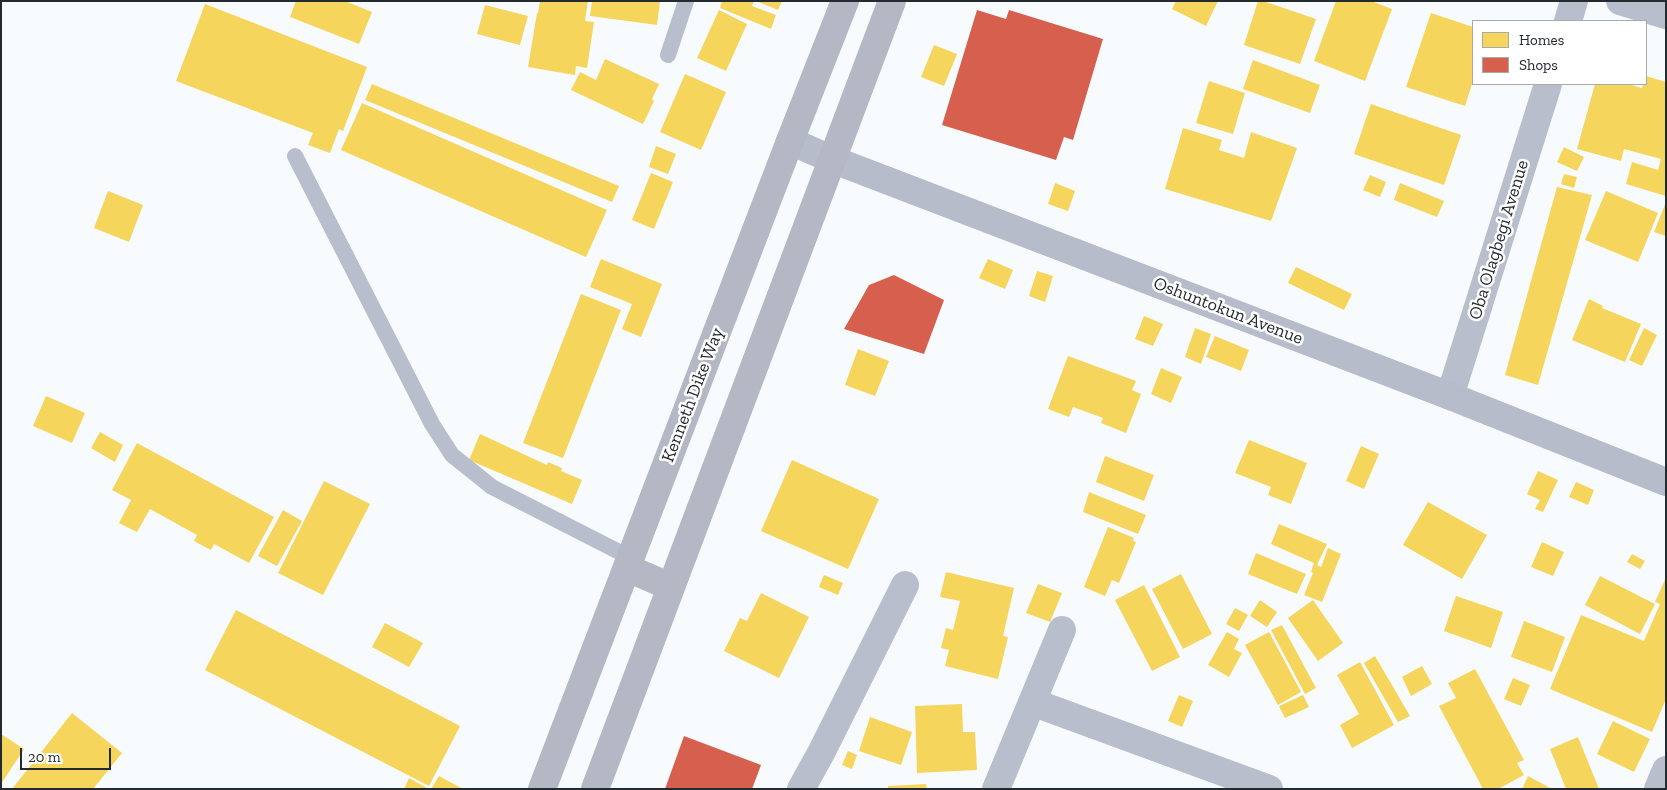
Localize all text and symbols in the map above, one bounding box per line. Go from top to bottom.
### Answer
legend [1472,20,1647,85]
text: Homes [1519,31,1564,49]
text: Shops [1519,56,1558,74]
street label: Oba Olagbegi Avenue [1464,158,1534,322]
street label: Oshuntokun Avenue [1150,273,1306,349]
street label: Kenneth Dike Way [657,325,729,465]
scale bar [22,738,114,770]
text: 20 m [28,748,61,766]

